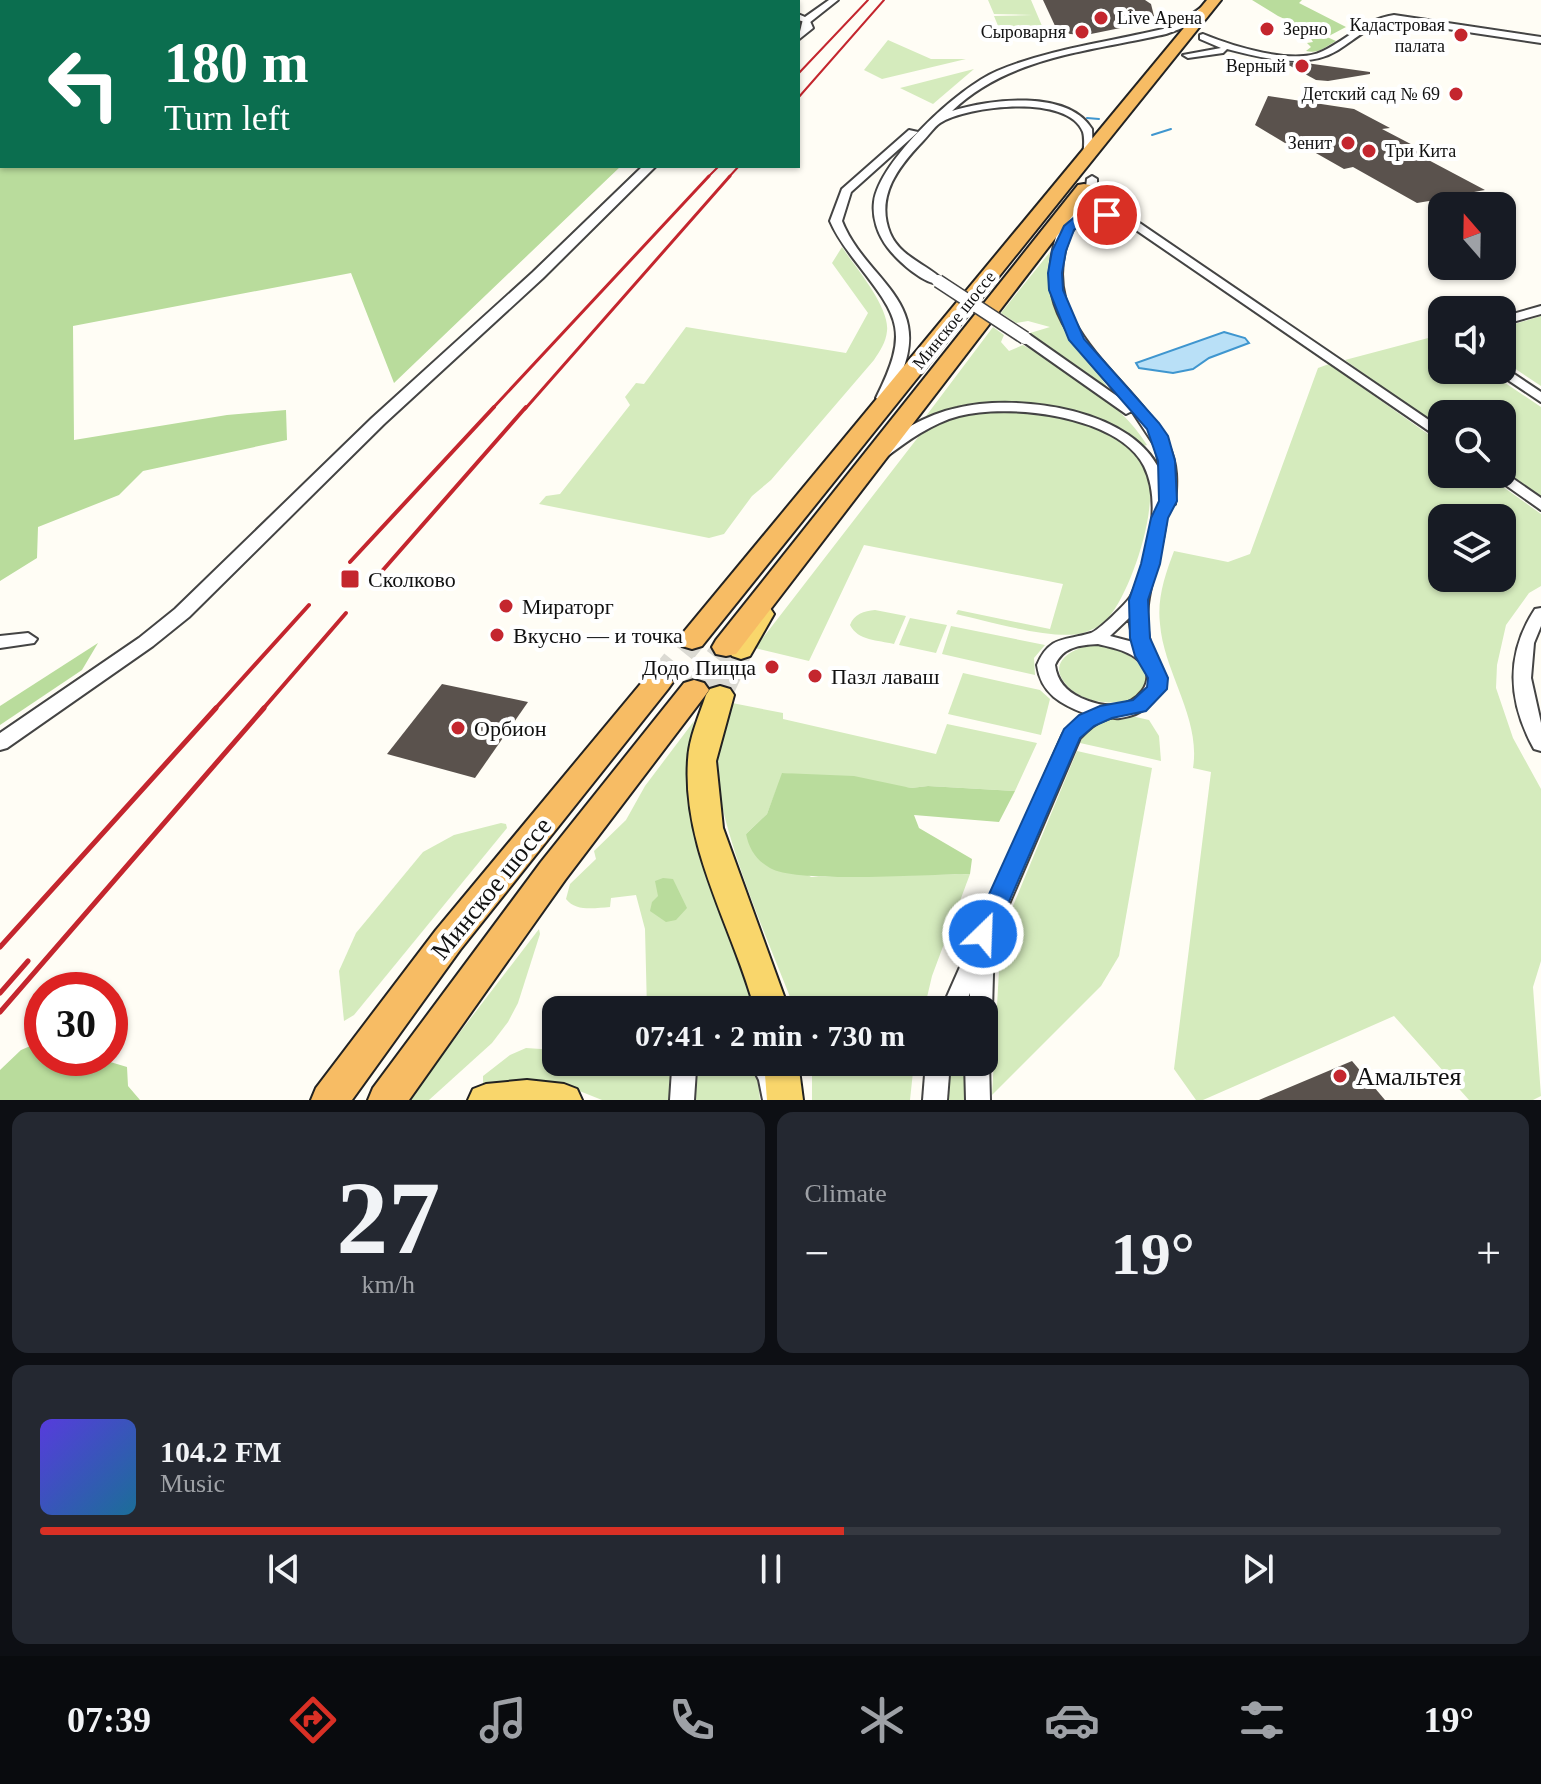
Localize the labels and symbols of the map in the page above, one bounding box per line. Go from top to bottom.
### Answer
place label: Live Арена [1117,8,1202,28]
marker: Live Арена [1092,9,1110,27]
place label: Кадастровая палата [1349,15,1445,56]
place label: Зерно [1283,19,1328,39]
marker: Зерно [1258,20,1276,38]
place label: Сыроварня [981,22,1066,42]
marker: Сыроварня [1073,23,1091,41]
marker: Кадастровая палата [1452,26,1470,44]
place label: Верный [1226,56,1286,76]
marker: Верный [1293,57,1311,75]
place label: Детский сад № 69 [1301,84,1440,104]
marker: Детский сад № 69 [1447,85,1465,103]
place label: Зенит [1288,133,1332,153]
marker: Зенит [1339,134,1357,152]
place label: Три Кита [1385,141,1456,161]
marker: Три Кита [1360,142,1378,160]
pin [1073,181,1141,249]
north arrow [1428,192,1516,280]
street label: Минское шоссе [908,267,1000,373]
place label: Сколково [368,567,456,592]
marker: Сколково [339,568,361,590]
place label: Мираторг [522,594,614,619]
marker: Мираторг [497,597,515,615]
place label: Вкусно — и точка [513,623,683,648]
marker: Вкусно — и точка [488,626,506,644]
place label: Додо Пицца [642,655,756,680]
marker: Додо Пицца [763,658,781,676]
place label: Пазл лаваш [831,664,939,689]
marker: Пазл лаваш [806,667,824,685]
place label: Орбион [474,716,547,741]
marker: Орбион [449,719,467,737]
street label: Минское шоссе [425,812,557,965]
position arrow [941,892,1025,976]
speed limit sign: 30 [24,972,128,1076]
place label: Амальтея [1356,1062,1462,1091]
marker: Амальтея [1331,1067,1349,1085]

